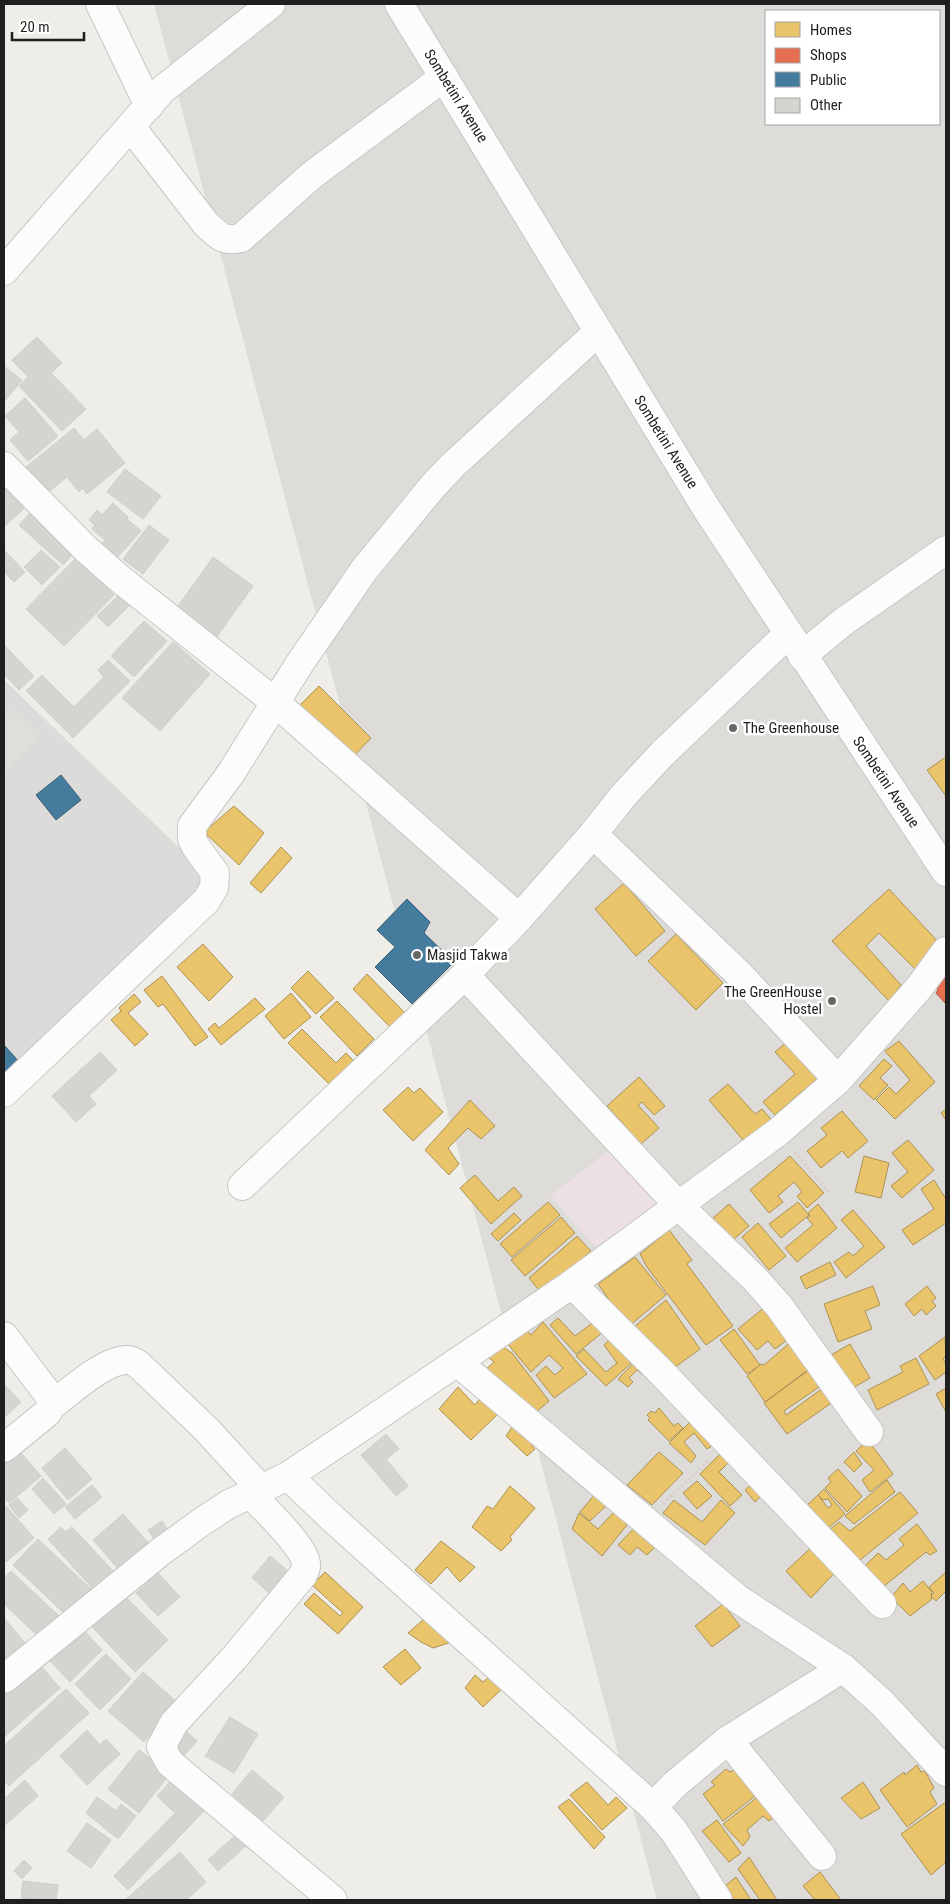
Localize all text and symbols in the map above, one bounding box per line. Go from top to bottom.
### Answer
scale bar [12,10,85,42]
legend [765,10,940,125]
text: 20 m [20,18,50,36]
text: Homes [810,21,852,39]
street label: Sombetini Avenue [420,46,492,146]
text: Shops [810,46,847,64]
text: Public [810,71,847,89]
text: Other [810,96,843,114]
street label: Sombetini Avenue [630,392,702,492]
place label: The Greenhouse [743,719,839,737]
marker: The Greenhouse [727,722,739,734]
street label: Sombetini Avenue [849,733,923,831]
place label: Masjid Takwa [427,946,508,964]
marker: Masjid Takwa [411,949,423,961]
place label: The GreenHouse Hostel [724,983,822,1018]
marker: The GreenHouse Hostel [826,995,838,1007]

